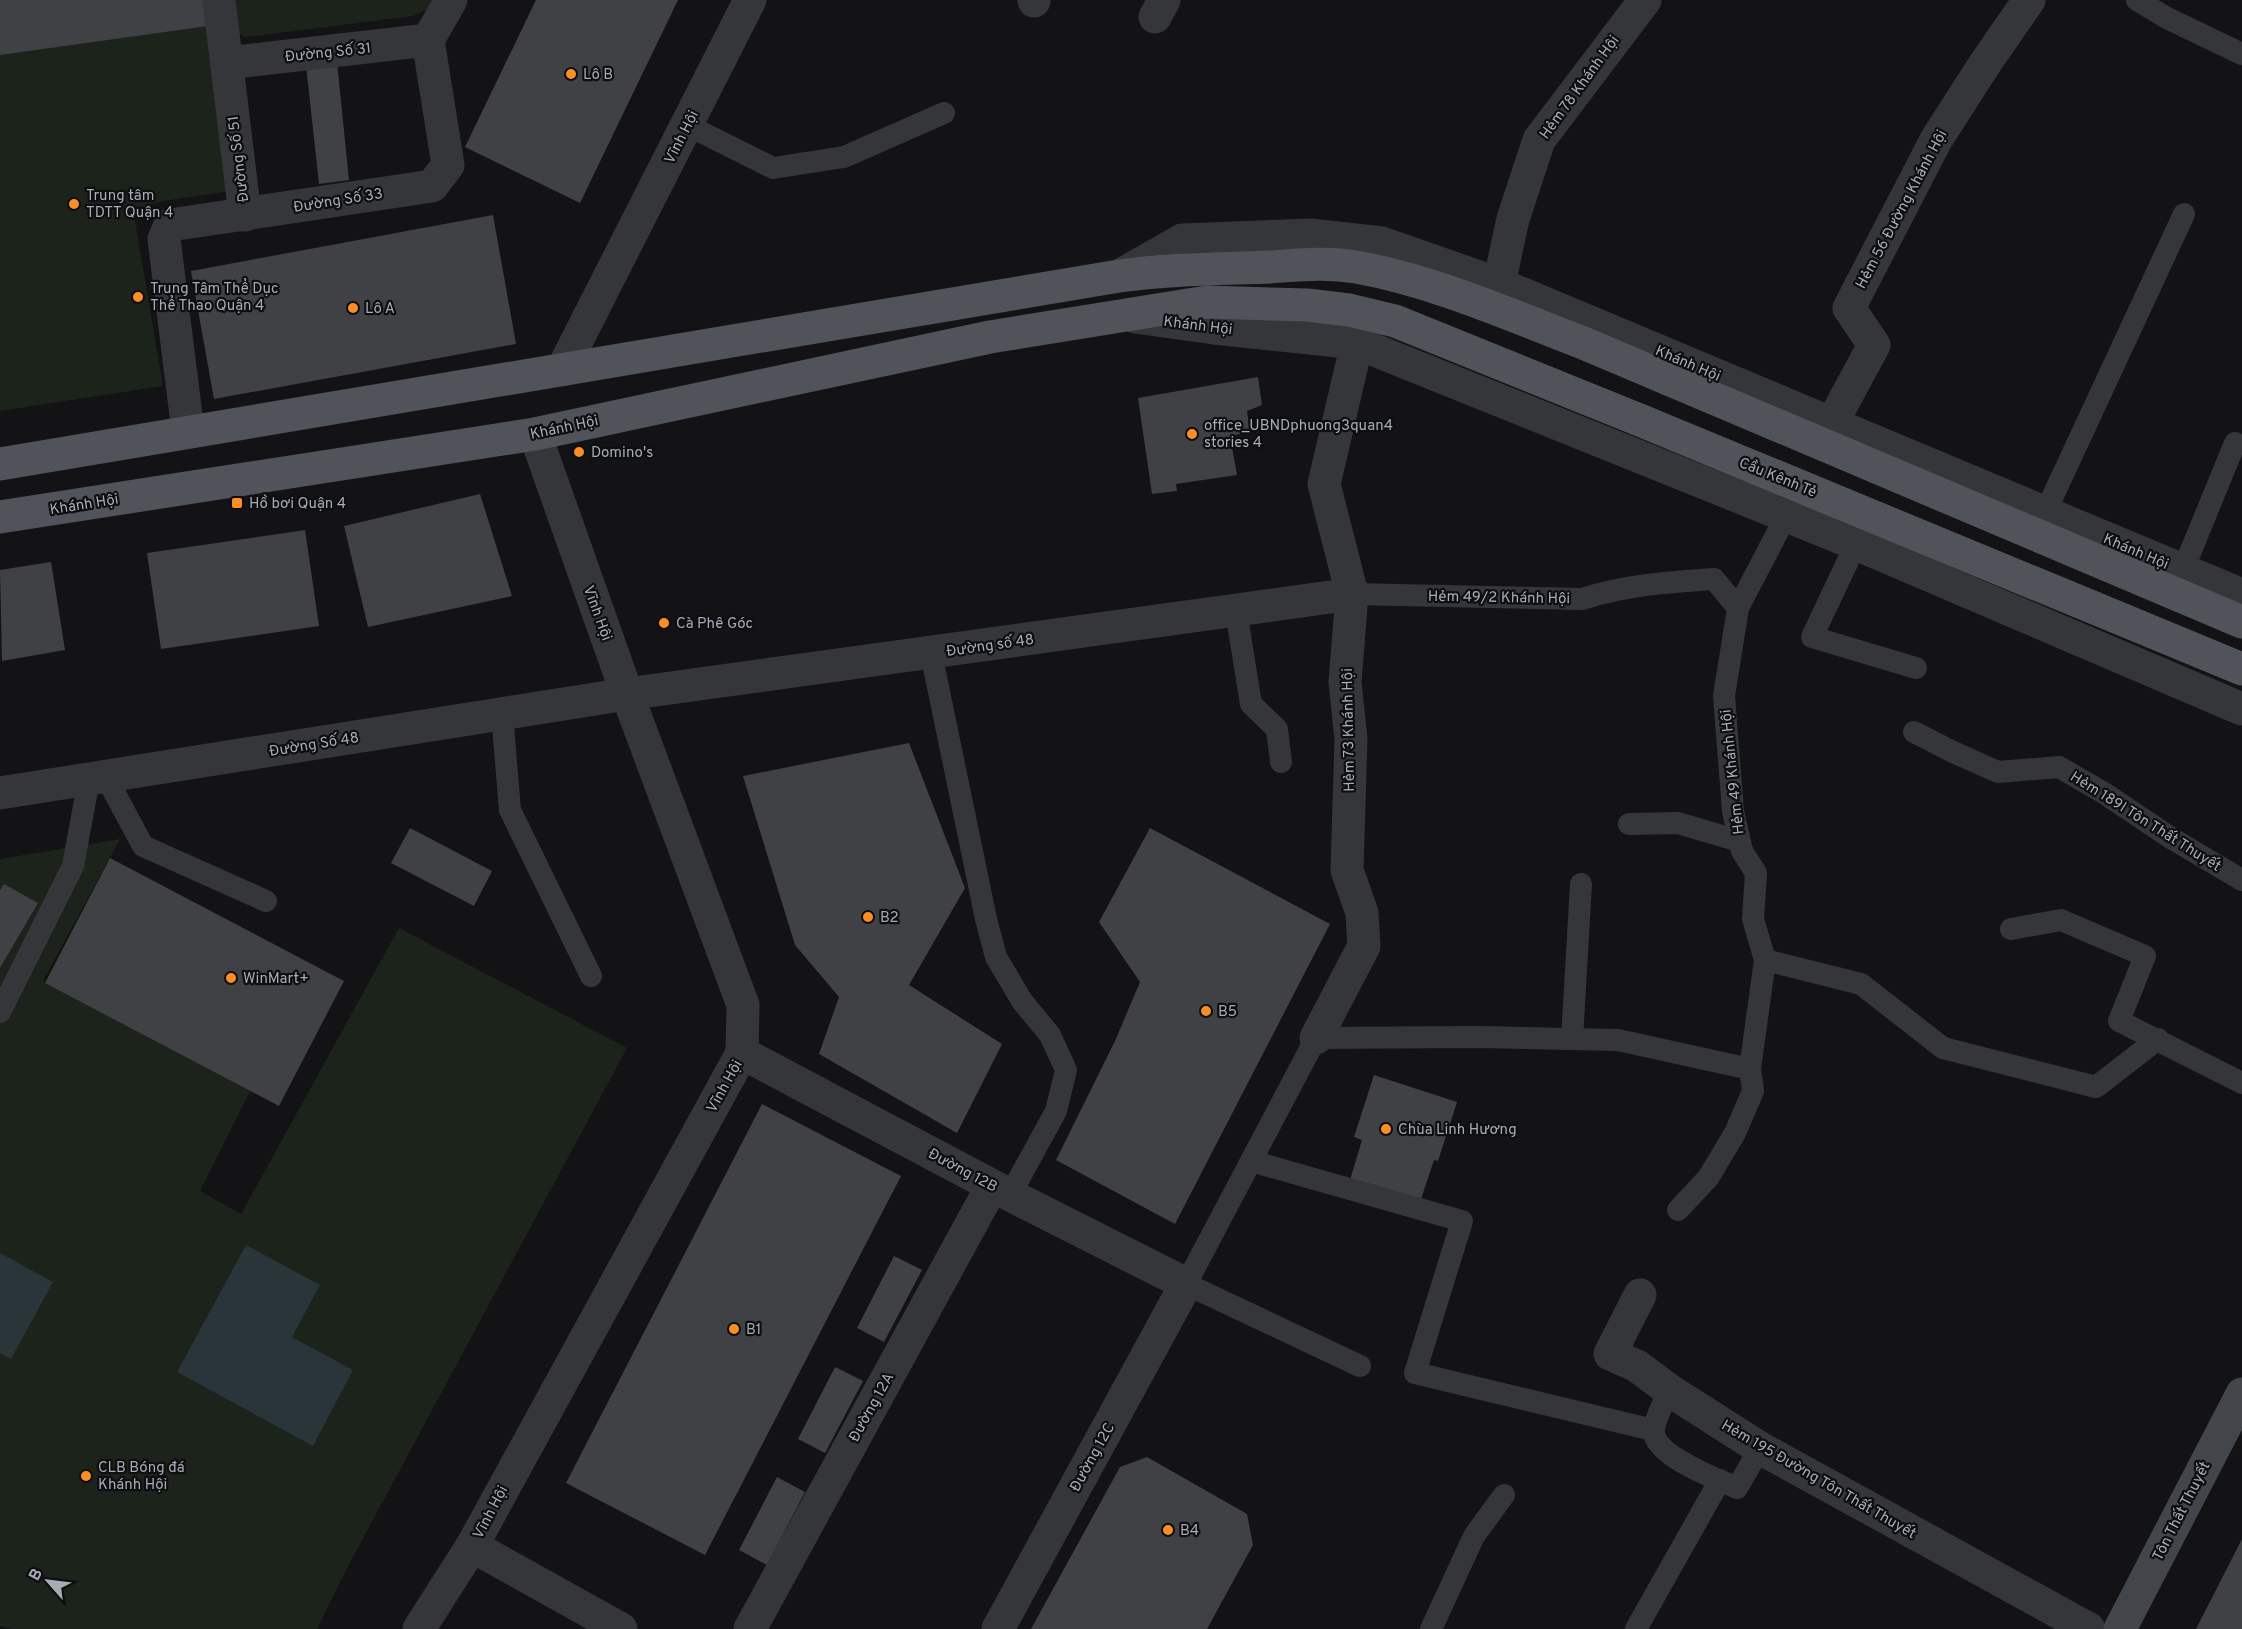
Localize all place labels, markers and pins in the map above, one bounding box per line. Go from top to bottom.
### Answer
place label: Lô B [583,66,613,85]
marker: Lô B [564,67,578,81]
place label: Trung tâm TDTT Quận 4 [86,187,173,223]
marker: Trung tâm TDTT Quận 4 [67,197,81,211]
place label: Trung Tâm Thể Dục Thể Thao Quận 4 [150,278,278,316]
marker: Trung Tâm Thể Dục Thể Thao Quận 4 [131,290,145,304]
place label: Lô A [365,300,395,319]
marker: Lô A [346,301,360,315]
place label: office_UBNDphuong3quan4 stories 4 [1204,417,1393,453]
marker: office_UBNDphuong3quan4 stories 4 [1185,427,1199,441]
place label: Domino's [591,444,653,463]
marker: Domino's [572,445,586,459]
place label: Hồ bơi Quận 4 [249,494,346,514]
marker: Hồ bơi Quận 4 [230,496,244,510]
place label: Cà Phê Góc [676,615,753,634]
marker: Cà Phê Góc [657,616,671,630]
place label: B2 [880,909,899,928]
marker: B2 [861,910,875,924]
place label: WinMart+ [243,970,309,989]
marker: WinMart+ [224,971,238,985]
place label: B5 [1218,1003,1237,1022]
marker: B5 [1199,1004,1213,1018]
place label: Chùa Linh Hương [1398,1121,1517,1140]
marker: Chùa Linh Hương [1379,1122,1393,1136]
place label: B1 [746,1321,761,1340]
marker: B1 [727,1322,741,1336]
place label: CLB Bóng đá Khánh Hội [98,1459,185,1495]
marker: CLB Bóng đá Khánh Hội [79,1469,93,1483]
place label: B4 [1180,1522,1199,1541]
marker: B4 [1161,1523,1175,1537]

